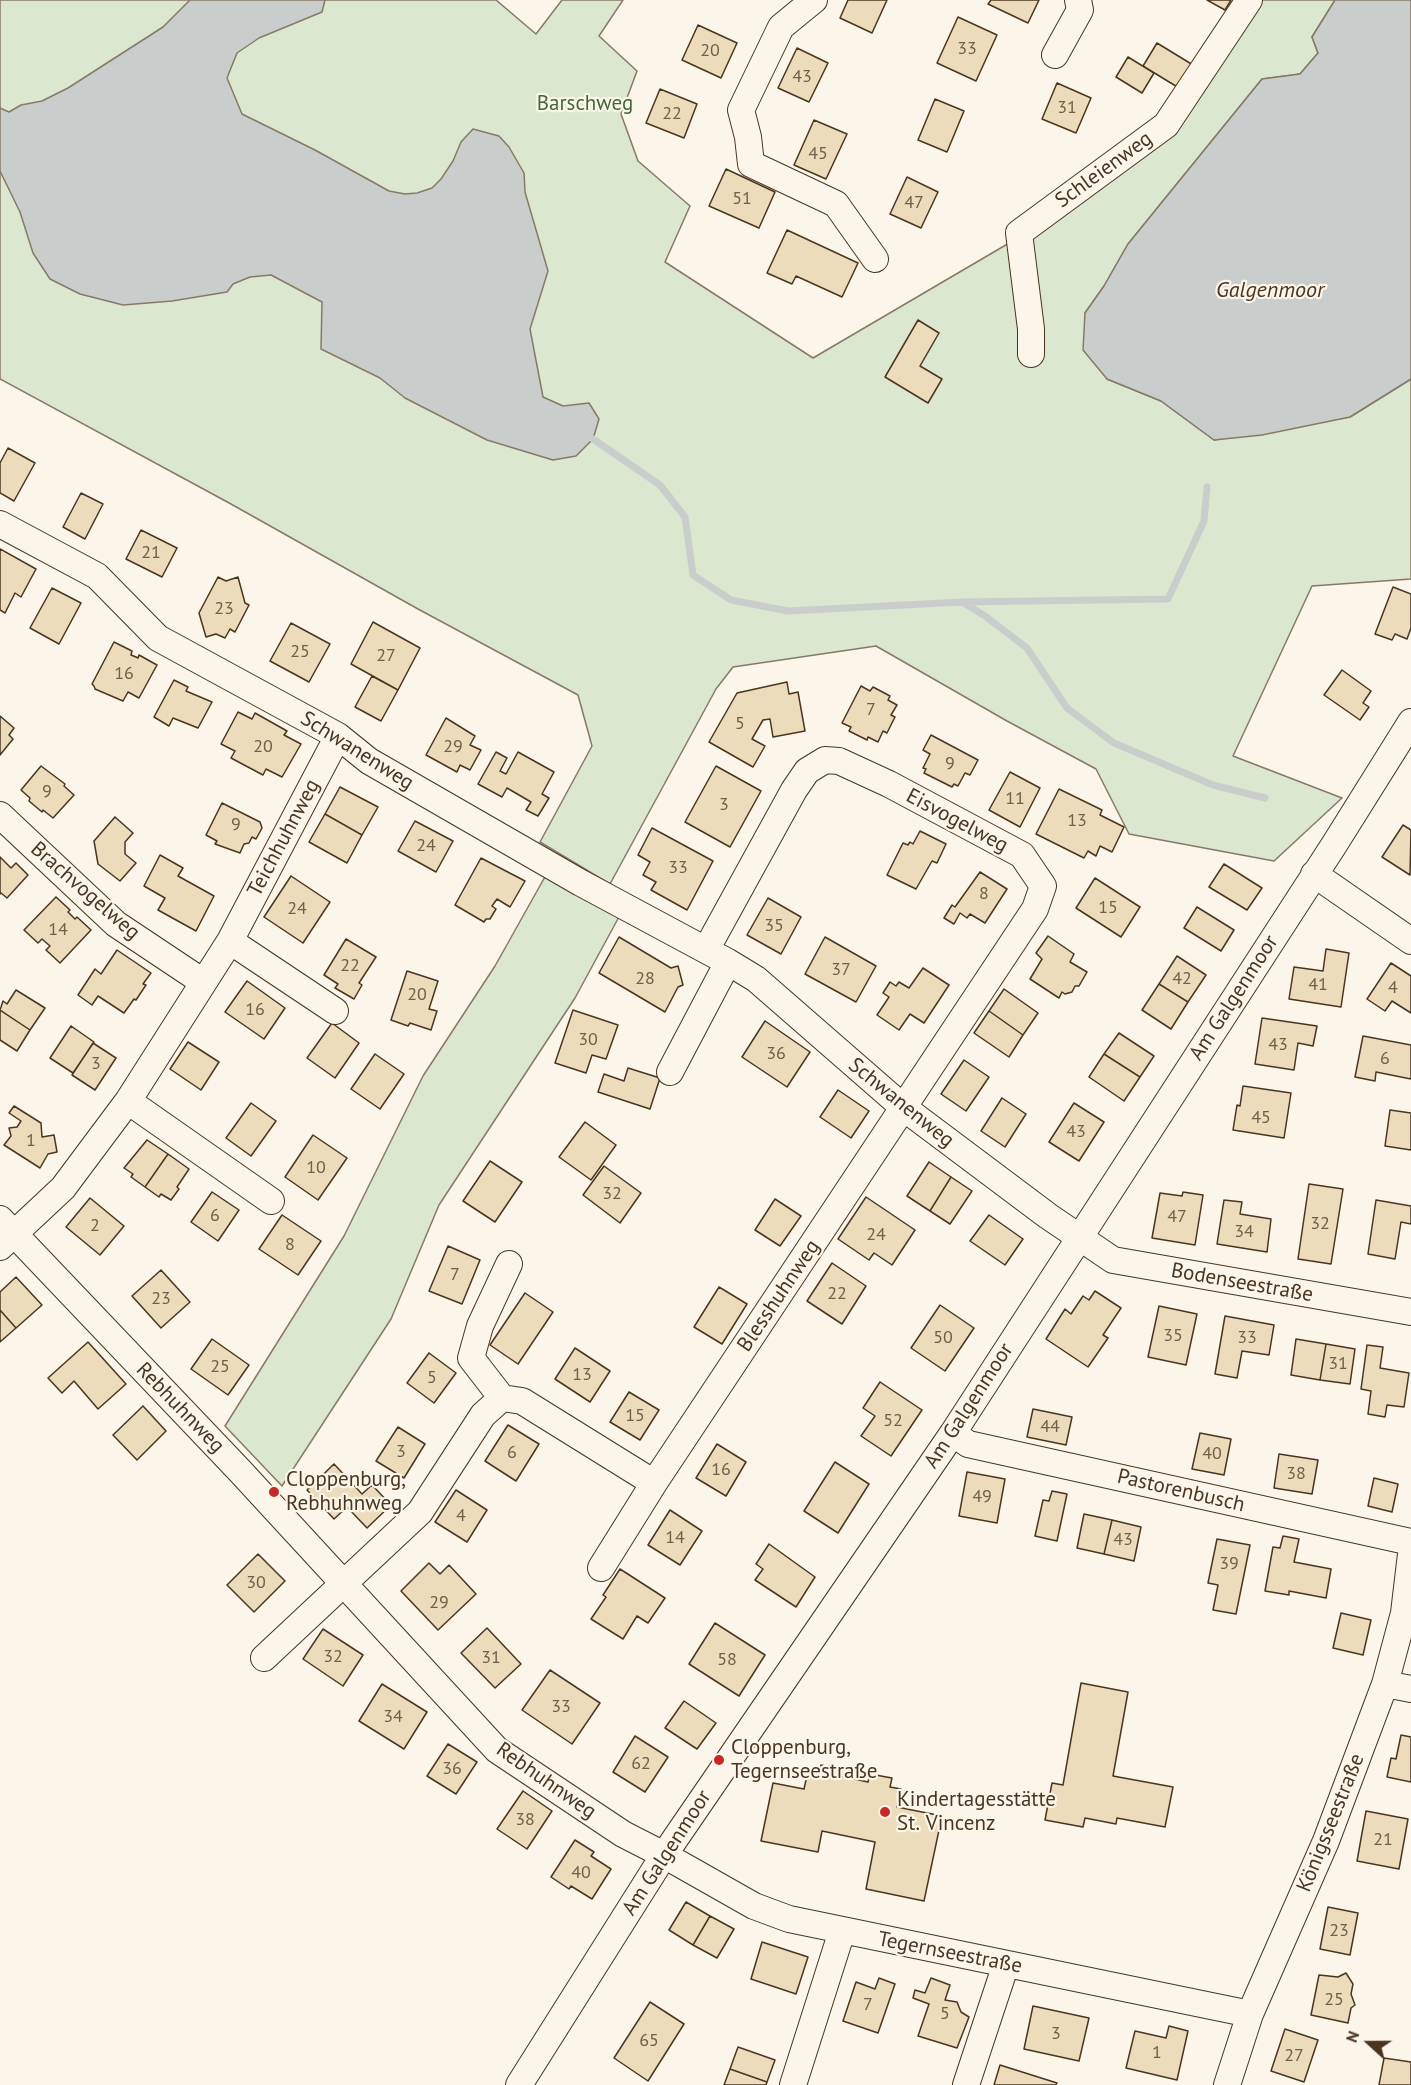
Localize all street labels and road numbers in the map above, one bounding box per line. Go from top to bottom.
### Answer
street label: Schleienweg [1051,126,1157,214]
street label: Schwanenweg [296,706,418,796]
street label: Teichhuhnweg [243,775,325,901]
street label: Eisvogelweg [902,784,1012,858]
street label: Brachvogelweg [25,837,145,945]
street label: Am Galgenmoor [1184,931,1284,1065]
street label: Schwanenweg [843,1053,959,1153]
street label: Blesshuhnweg [732,1235,826,1357]
street label: Bodenseestraße [1169,1258,1315,1308]
street label: Am Galgenmoor [919,1339,1019,1473]
street label: Rebhuhnweg [131,1357,229,1459]
street label: Pastorenbusch [1115,1464,1247,1518]
street label: Rebhuhnweg [491,1737,601,1825]
street label: Königsseestraße [1292,1750,1370,1896]
street label: Am Galgenmoor [617,1786,717,1920]
street label: Tegernseestraße [876,1927,1024,1979]

